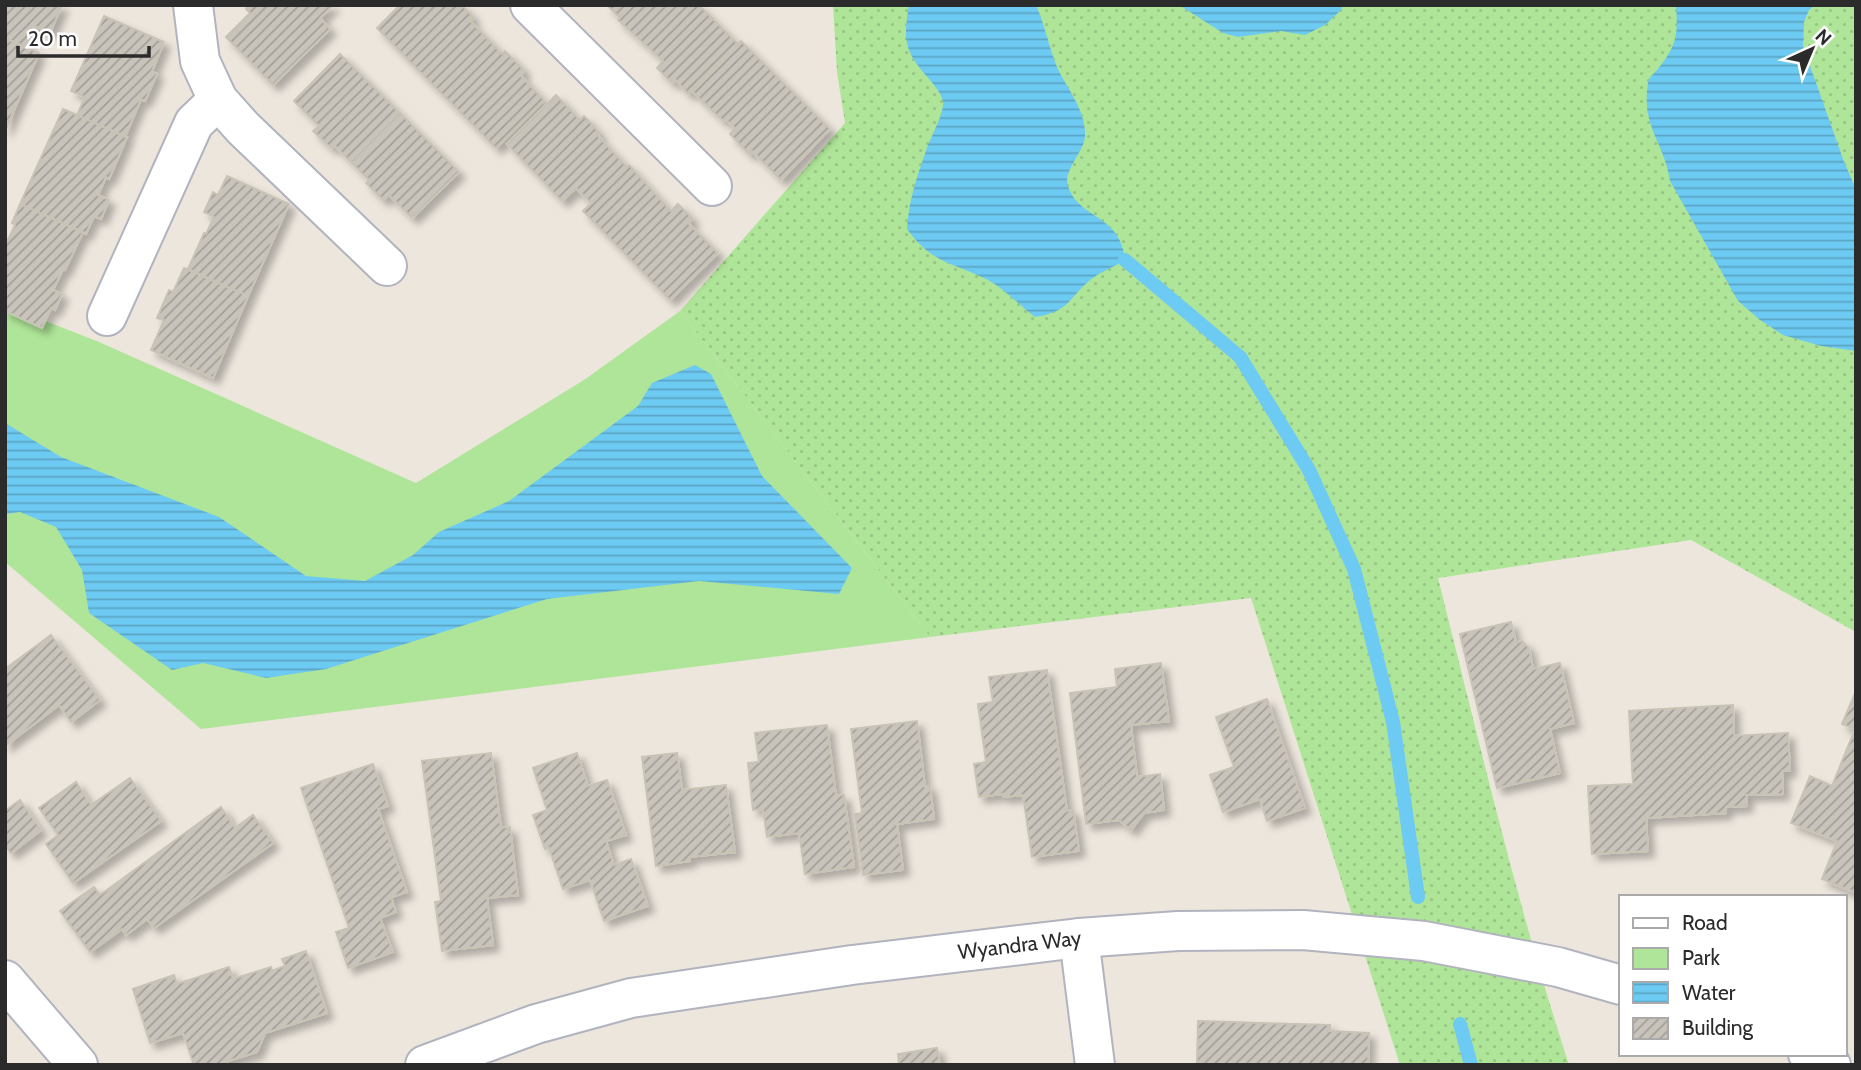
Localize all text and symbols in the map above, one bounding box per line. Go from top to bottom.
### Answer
scale bar [18,14,149,58]
north arrow [1777,14,1847,84]
text: N [1811,24,1836,50]
text: 20 m [28,26,77,51]
legend [1619,895,1847,1056]
text: Road [1682,910,1728,935]
street label: Wyandra Way [956,925,1083,964]
text: Park [1682,945,1720,970]
text: Water [1682,980,1736,1005]
text: Building [1682,1015,1754,1040]

